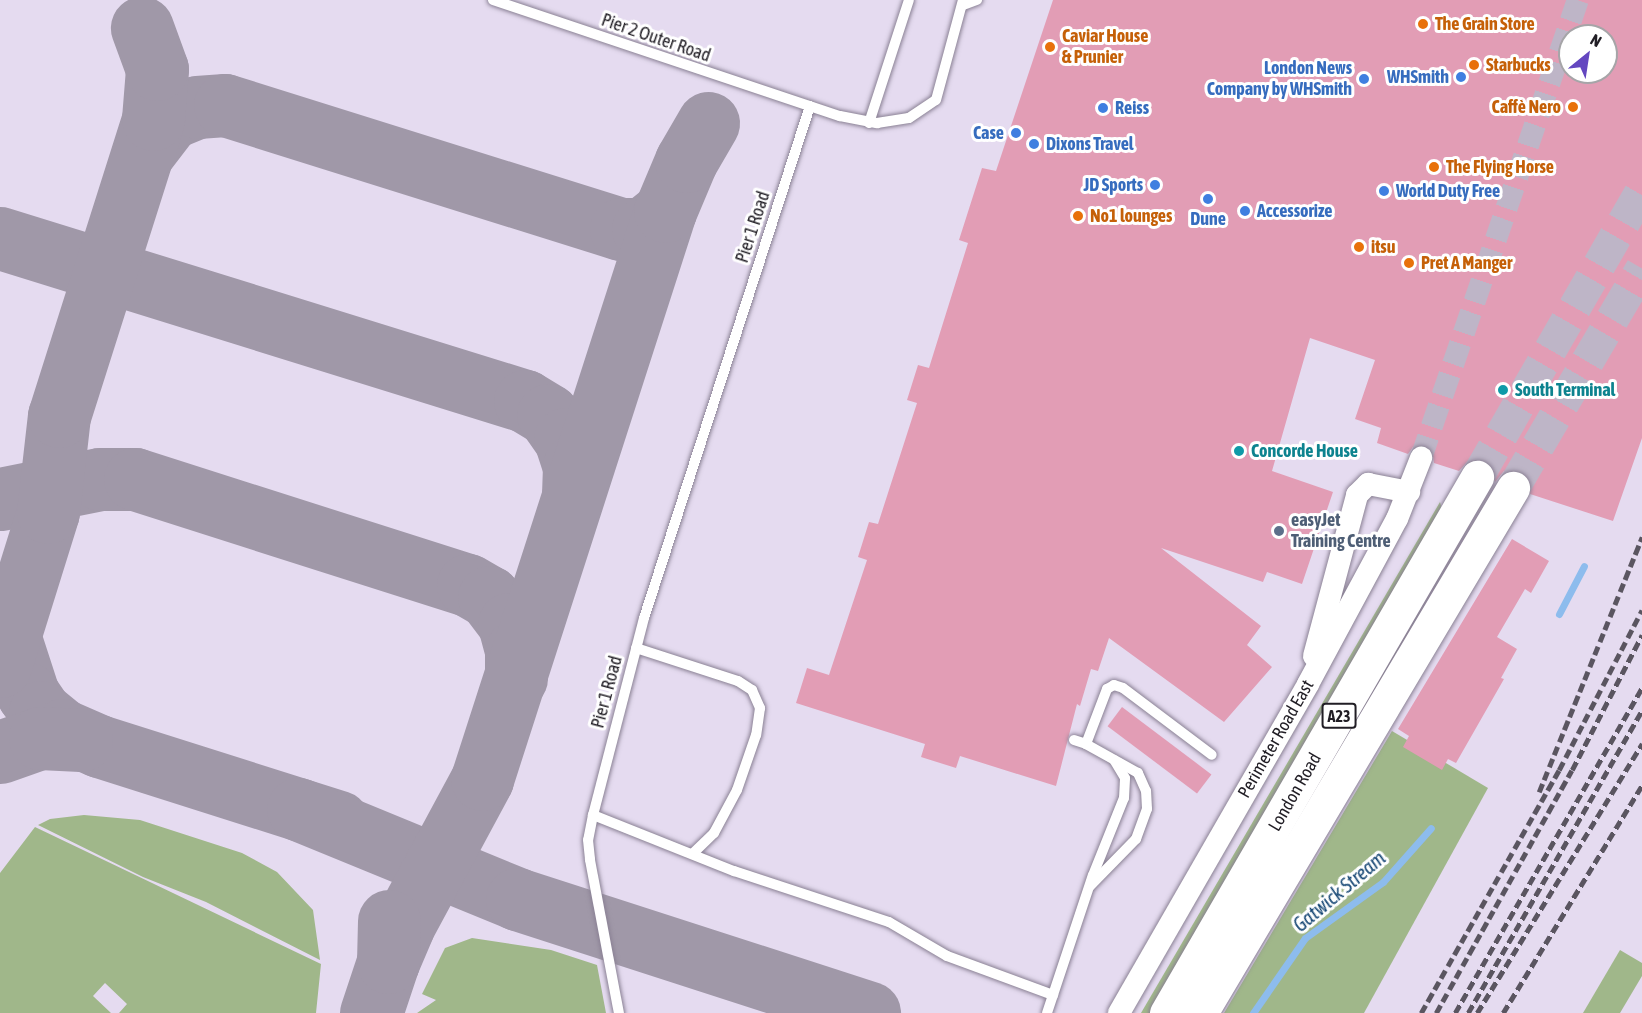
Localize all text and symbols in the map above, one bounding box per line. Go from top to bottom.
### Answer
street label: Pier 2 Outer Road [599,9,713,67]
place label: The Grain Store [1435,13,1535,35]
marker: The Grain Store [1416,17,1430,31]
north arrow [1558,24,1618,84]
place label: Caviar House & Prunier [1062,26,1148,68]
text: N [1587,30,1605,50]
marker: Caviar House & Prunier [1043,40,1057,54]
place label: Starbucks [1486,54,1551,76]
place label: London News Company by WHSmith [1207,58,1352,100]
marker: Starbucks [1467,58,1481,72]
place label: WHSmith [1387,66,1449,88]
marker: WHSmith [1454,70,1468,84]
marker: London News Company by WHSmith [1357,72,1371,86]
place label: Caffè Nero [1492,96,1561,118]
place label: Reiss [1115,97,1149,119]
marker: Caffè Nero [1566,100,1580,114]
marker: Reiss [1096,101,1110,115]
place label: Case [973,122,1004,144]
marker: Case [1009,126,1023,140]
place label: Dixons Travel [1046,133,1134,155]
marker: Dixons Travel [1027,137,1041,151]
place label: The Flying Horse [1446,156,1554,178]
marker: The Flying Horse [1427,160,1441,174]
place label: JD Sports [1083,174,1143,196]
marker: JD Sports [1148,178,1162,192]
place label: World Duty Free [1396,180,1500,202]
marker: World Duty Free [1377,184,1391,198]
street label: Pier 1 Road [731,189,775,265]
marker: Dune [1201,192,1215,206]
place label: Accessorize [1257,200,1332,222]
marker: Accessorize [1238,204,1252,218]
place label: No1 lounges [1090,205,1172,227]
place label: Dune [1190,208,1226,230]
marker: No1 lounges [1071,209,1085,223]
place label: itsu [1371,236,1395,258]
marker: itsu [1352,240,1366,254]
place label: Pret A Manger [1421,252,1512,274]
marker: Pret A Manger [1402,256,1416,270]
place label: South Terminal [1515,379,1615,401]
marker: South Terminal [1496,383,1510,397]
place label: Concorde House [1251,440,1358,462]
marker: Concorde House [1232,444,1246,458]
place label: easyJet Training Centre [1291,510,1391,552]
marker: easyJet Training Centre [1272,524,1286,538]
street label: Pier 1 Road [587,654,627,730]
street label: Perimeter Road East [1233,676,1319,802]
road number: A23 [1321,703,1357,729]
street label: London Road [1264,749,1326,835]
water label: Gatwick Stream [1288,845,1390,937]

